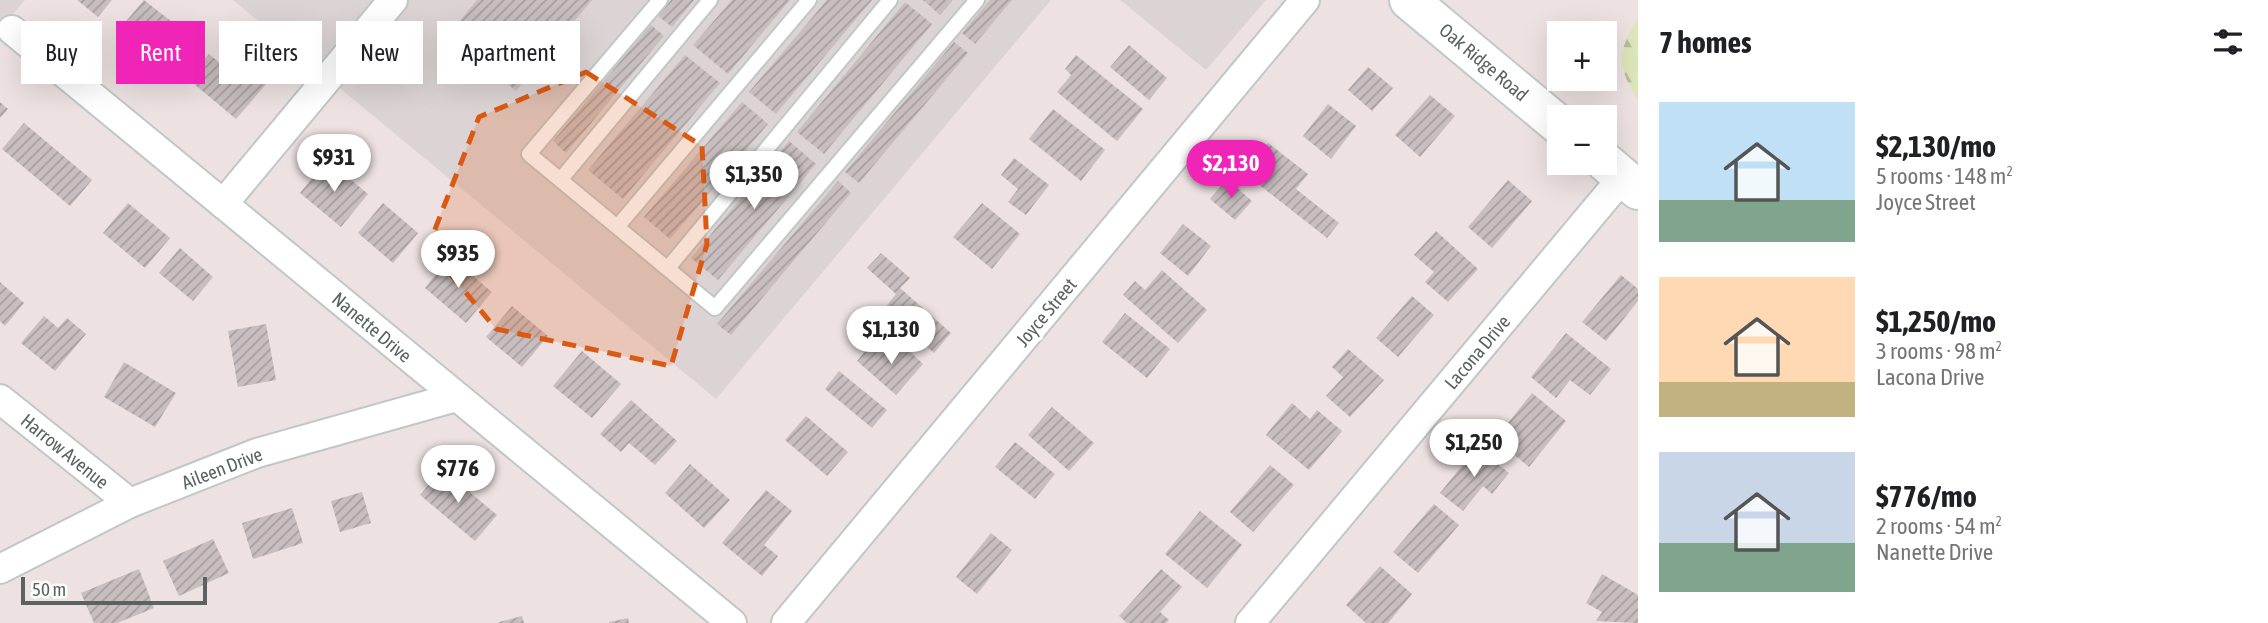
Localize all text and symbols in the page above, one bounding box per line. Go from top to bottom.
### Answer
street label: Oak Ridge Road [1435,19,1533,105]
chip: Buy [21,21,102,84]
chip: Rent [116,21,205,84]
chip: Filters [219,21,322,84]
chip: New [336,21,423,84]
chip: Apartment [437,21,580,84]
map controls [1547,21,1617,175]
button: + [1547,21,1617,91]
icon: filters [2209,23,2247,61]
text: 7 homes [1659,25,1752,59]
button: − [1547,105,1617,175]
text: $2,130/mo [1876,129,1996,163]
icon: home [1715,130,1799,214]
pin: $931 [293,134,375,194]
pin: $2,130 [1174,140,1288,200]
text: $931 [313,144,355,170]
text: $2,130 [1203,150,1260,176]
pin: $1,350 [697,152,811,211]
text: $1,350 [726,161,783,187]
text: 5 rooms · 148 m² [1876,163,2013,189]
text: Joyce Street [1876,189,1976,215]
pin: $935 [417,230,499,290]
text: $935 [437,240,479,266]
street label: Joyce Street [1011,273,1081,351]
street label: Nanette Drive [328,287,416,367]
text: $1,250/mo [1876,304,1996,338]
icon: home [1715,305,1799,389]
pin: $1,130 [834,306,948,366]
street label: Lacona Drive [1440,311,1514,393]
text: $1,130 [863,316,920,342]
text: 3 rooms · 98 m² [1876,338,2002,364]
text: Lacona Drive [1876,364,1985,390]
street label: Harrow Avenue [17,409,113,493]
pin: $1,250 [1417,420,1531,479]
text: $1,250 [1446,429,1503,455]
street label: Aileen Drive [179,443,265,493]
pin: $776 [417,446,499,505]
text: $776 [437,455,479,481]
text: $776/mo [1876,479,1977,513]
icon: home [1715,480,1799,564]
text: 2 rooms · 54 m² [1876,513,2002,539]
text: Nanette Drive [1876,539,1993,565]
scale bar [21,574,206,606]
text: 50 m [32,578,66,600]

